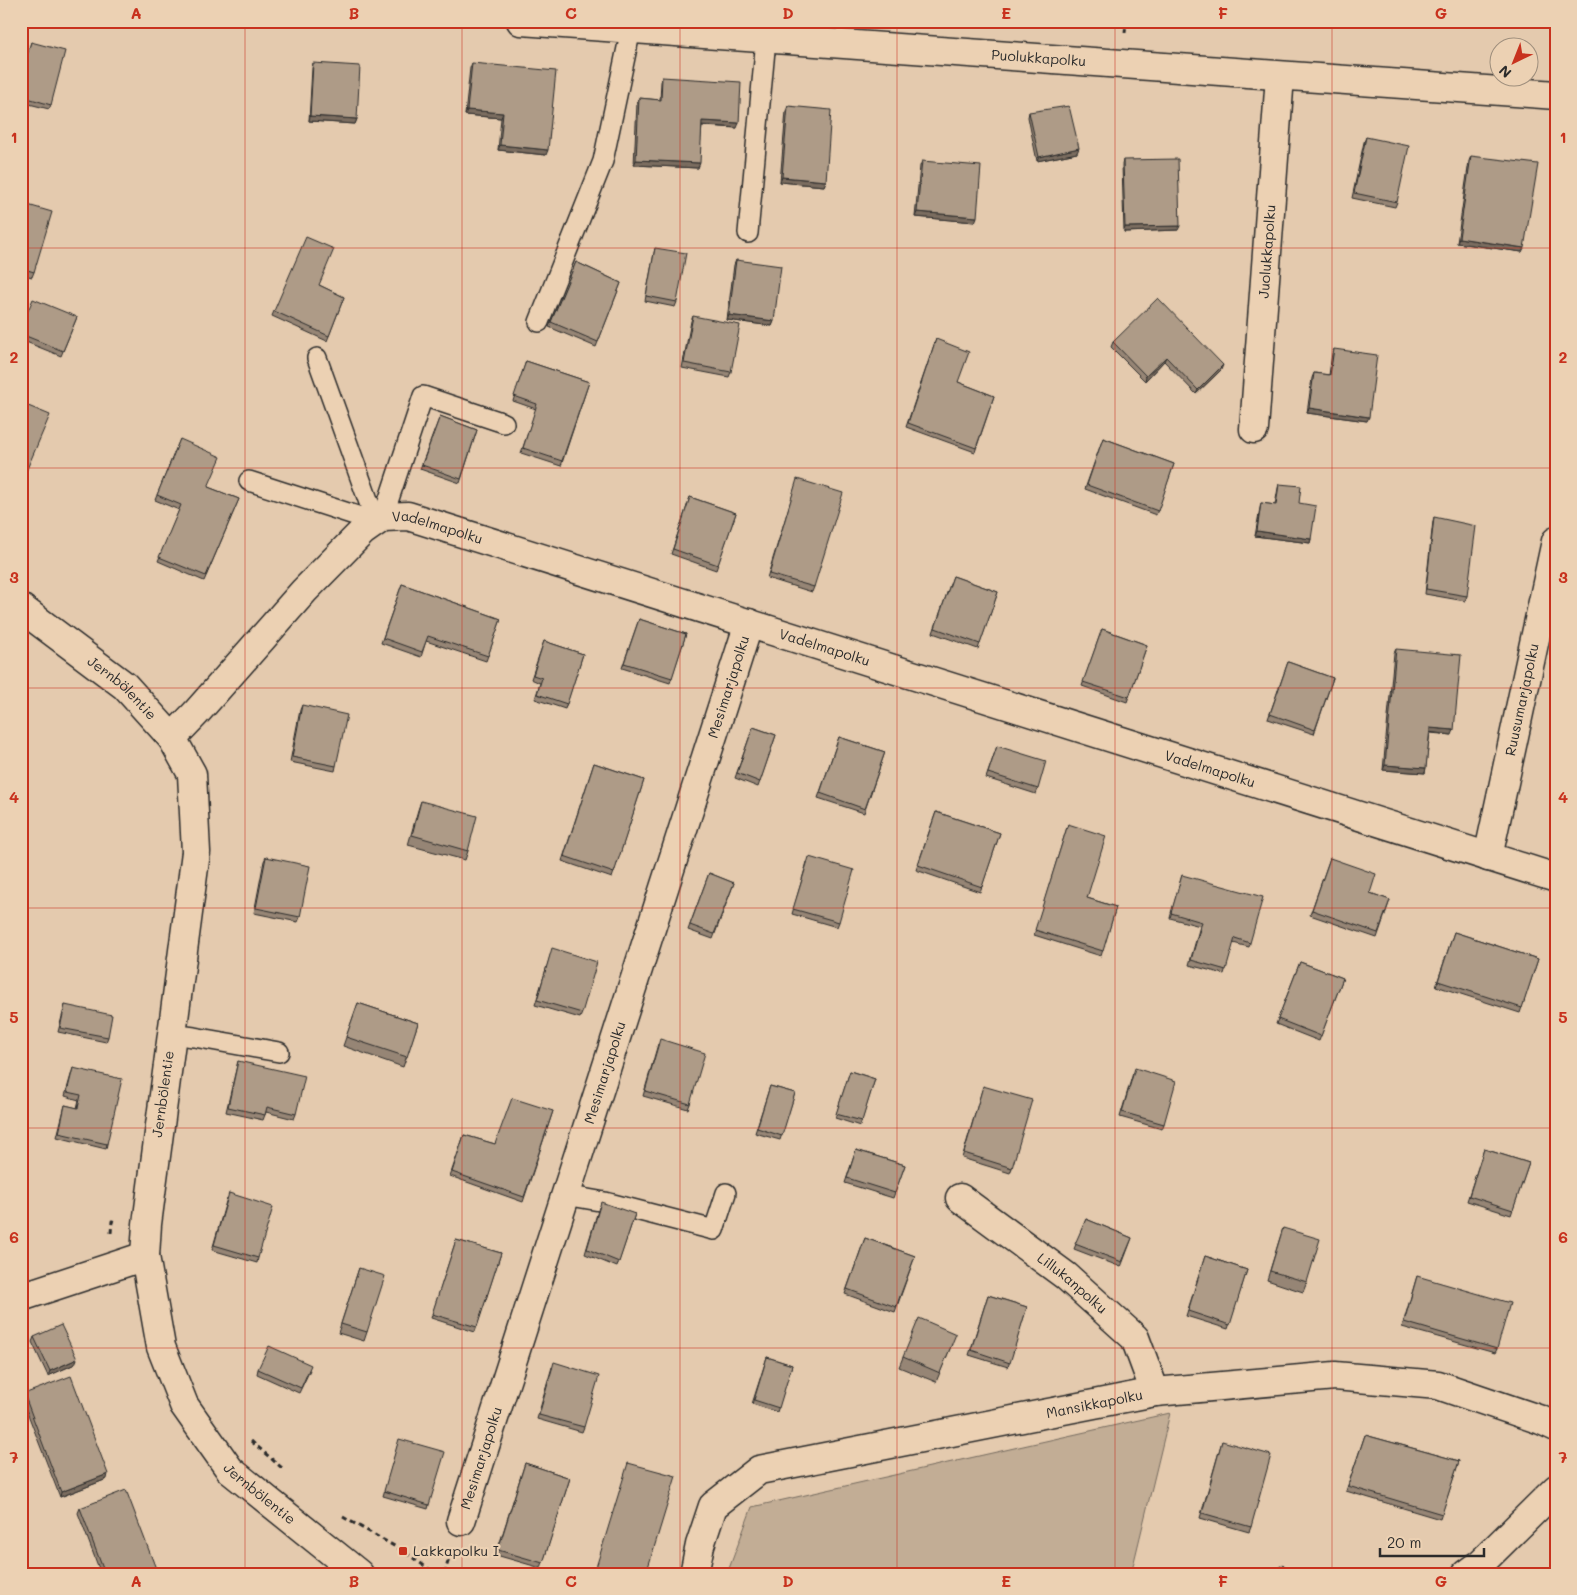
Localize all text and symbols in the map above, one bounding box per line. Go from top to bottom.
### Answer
text: A [130,2,142,23]
text: B [349,2,359,23]
text: C [565,2,577,23]
text: D [782,2,794,23]
text: E [1001,2,1011,23]
text: F [1218,2,1228,23]
text: G [1435,2,1447,23]
north arrow [1490,38,1540,88]
street label: Puolukkapolku [991,45,1087,70]
text: N [1494,61,1515,82]
text: 1 [10,126,18,147]
text: 1 [1559,126,1567,147]
street label: Juolukkapolku [1254,204,1280,299]
text: 2 [10,346,19,367]
text: 2 [1559,346,1568,367]
street label: Vadelmapolku [391,506,485,548]
text: 3 [9,566,19,587]
text: 3 [1558,566,1568,587]
street label: Vadelmapolku [777,624,873,670]
street label: Mesimarjapolku [703,633,753,741]
street label: Ruusumarjapolku [1500,641,1543,758]
street label: Jernbölentie [84,651,161,724]
street label: Vadelmapolku [1162,745,1258,792]
text: 4 [9,786,19,807]
text: 4 [1558,786,1568,807]
text: 5 [9,1006,19,1027]
text: 5 [1558,1006,1568,1027]
street label: Mesimarjapolku [579,1019,630,1126]
street label: Jernbölentie [147,1049,178,1139]
text: 6 [9,1226,19,1247]
text: 6 [1558,1226,1568,1247]
street label: Lillukanpolku [1034,1248,1112,1318]
street label: Mansikkapolku [1044,1385,1144,1422]
street label: Mesimarjapolku [455,1404,506,1512]
text: 7 [10,1446,19,1467]
text: 7 [1559,1446,1568,1467]
street label: Jernbölentie [219,1459,300,1528]
scale bar [1380,1525,1483,1557]
text: 20 m [1387,1532,1421,1552]
place label: Lakkapolku I [413,1541,499,1560]
marker: Lakkapolku I [397,1545,409,1557]
text: A [130,1570,142,1591]
text: B [349,1570,359,1591]
text: C [565,1570,577,1591]
text: D [782,1570,794,1591]
text: E [1001,1570,1011,1591]
text: F [1218,1570,1228,1591]
text: G [1435,1570,1447,1591]

